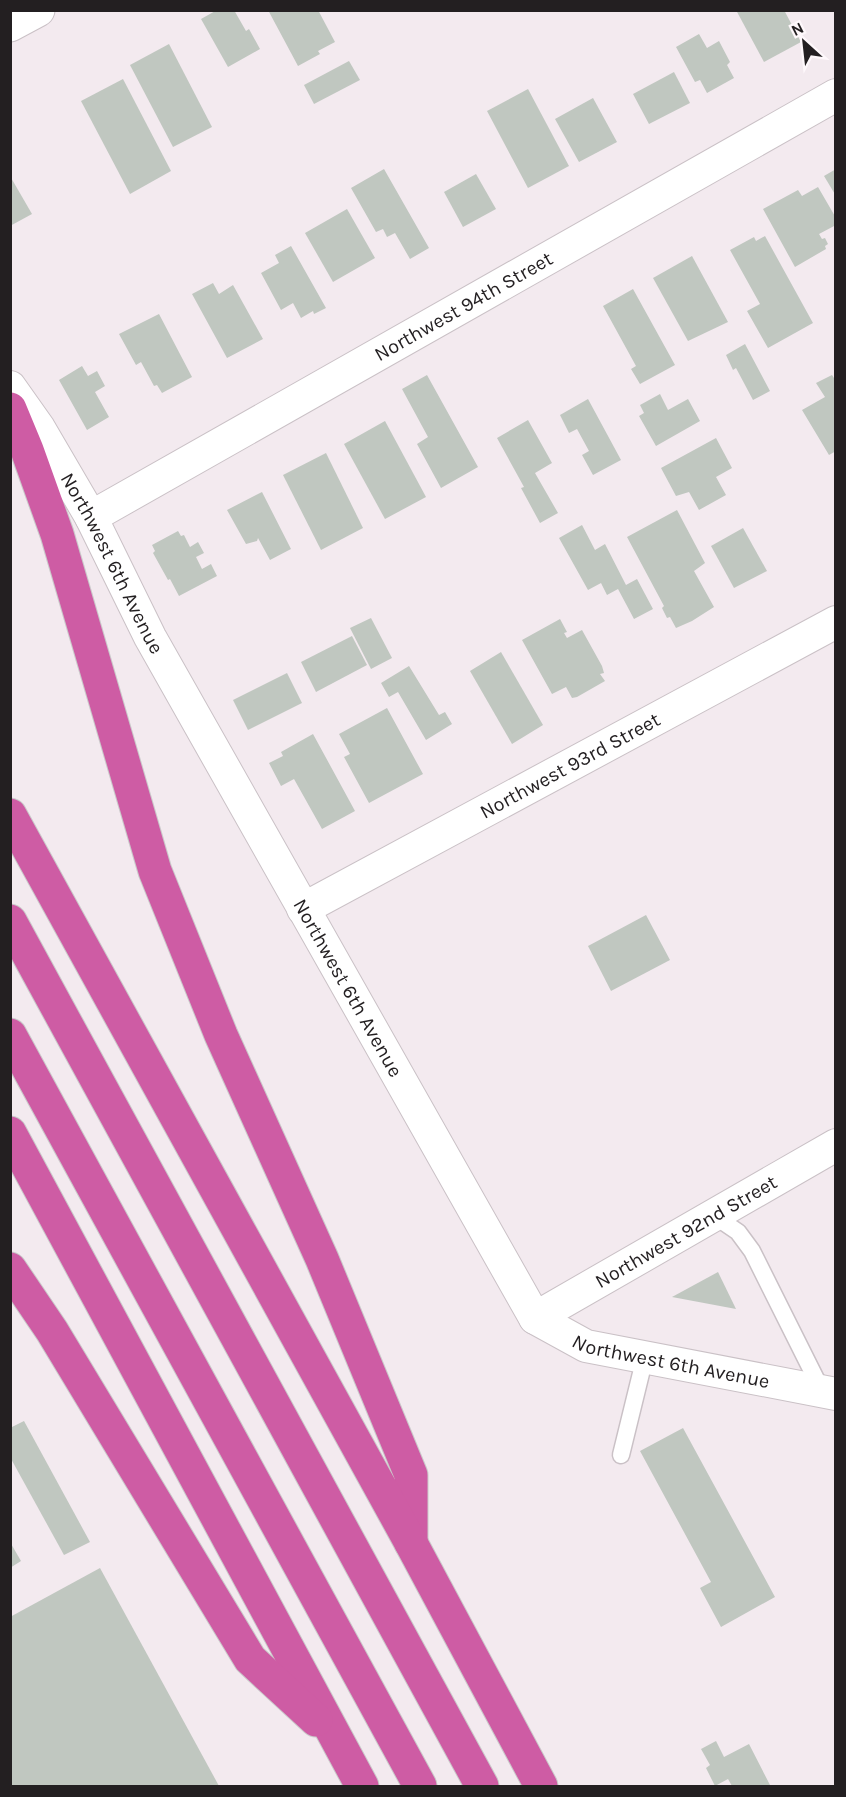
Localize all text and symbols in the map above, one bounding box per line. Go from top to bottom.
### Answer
north arrow [774,12,834,72]
text: N [788,18,807,40]
street label: Northwest 94th Street [370,246,557,366]
street label: Northwest 6th Avenue [56,468,169,658]
street label: Northwest 93rd Street [476,707,664,823]
street label: Northwest 6th Avenue [289,895,408,1081]
street label: Northwest 92nd Street [591,1170,781,1293]
street label: Northwest 6th Avenue [568,1329,772,1393]

